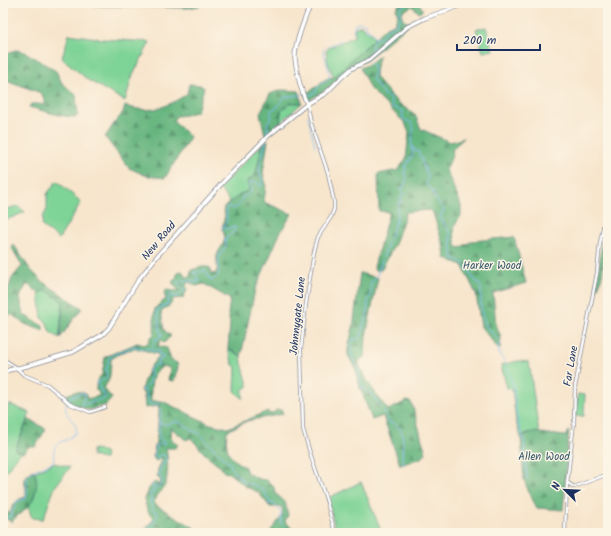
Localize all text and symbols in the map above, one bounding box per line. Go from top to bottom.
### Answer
scale bar [457,26,540,52]
text: 200 m [463,31,497,50]
street label: New Road [137,217,181,265]
park label: Harker Wood [463,257,522,275]
street label: Johnnygate Lane [285,276,311,356]
street label: Far Lane [559,344,583,388]
park label: Allen Wood [518,448,570,466]
north arrow [545,470,585,510]
text: N [547,479,566,493]

